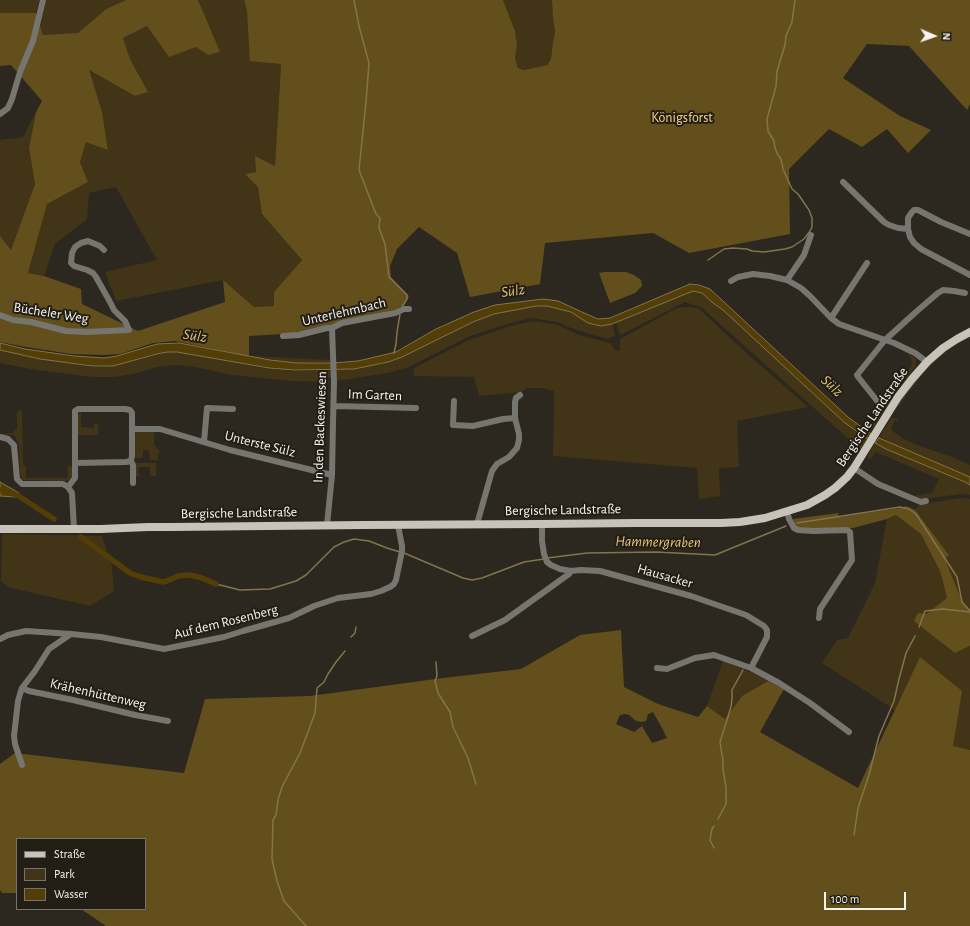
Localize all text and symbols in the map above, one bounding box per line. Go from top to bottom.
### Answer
north arrow [914,16,954,56]
text: N [941,32,952,40]
park label: Königsforst [651,110,713,126]
water label: Sülz [500,280,526,302]
street label: Unterlehmbach [300,294,388,330]
street label: Bücheler Weg [12,299,90,327]
water label: Sülz [182,325,208,347]
street label: Bergische Landstraße [832,364,912,470]
street label: In den Backeswiesen [310,371,330,483]
water label: Sülz [817,371,847,401]
street label: Im Garten [348,386,402,404]
street label: Unterste Sülz [223,427,297,461]
street label: Bergische Landstraße [505,501,621,519]
street label: Bergische Landstraße [181,504,297,522]
water label: Hammergraben [615,532,701,552]
street label: Hausacker [635,560,695,592]
street label: Auf dem Rosenberg [172,601,280,643]
street label: Krähenhüttenweg [48,675,148,713]
legend [16,838,146,910]
text: Straße [54,848,85,860]
text: Park [54,868,75,880]
scale bar [826,884,908,910]
text: Wasser [54,888,88,900]
text: 100 m [831,893,859,905]

